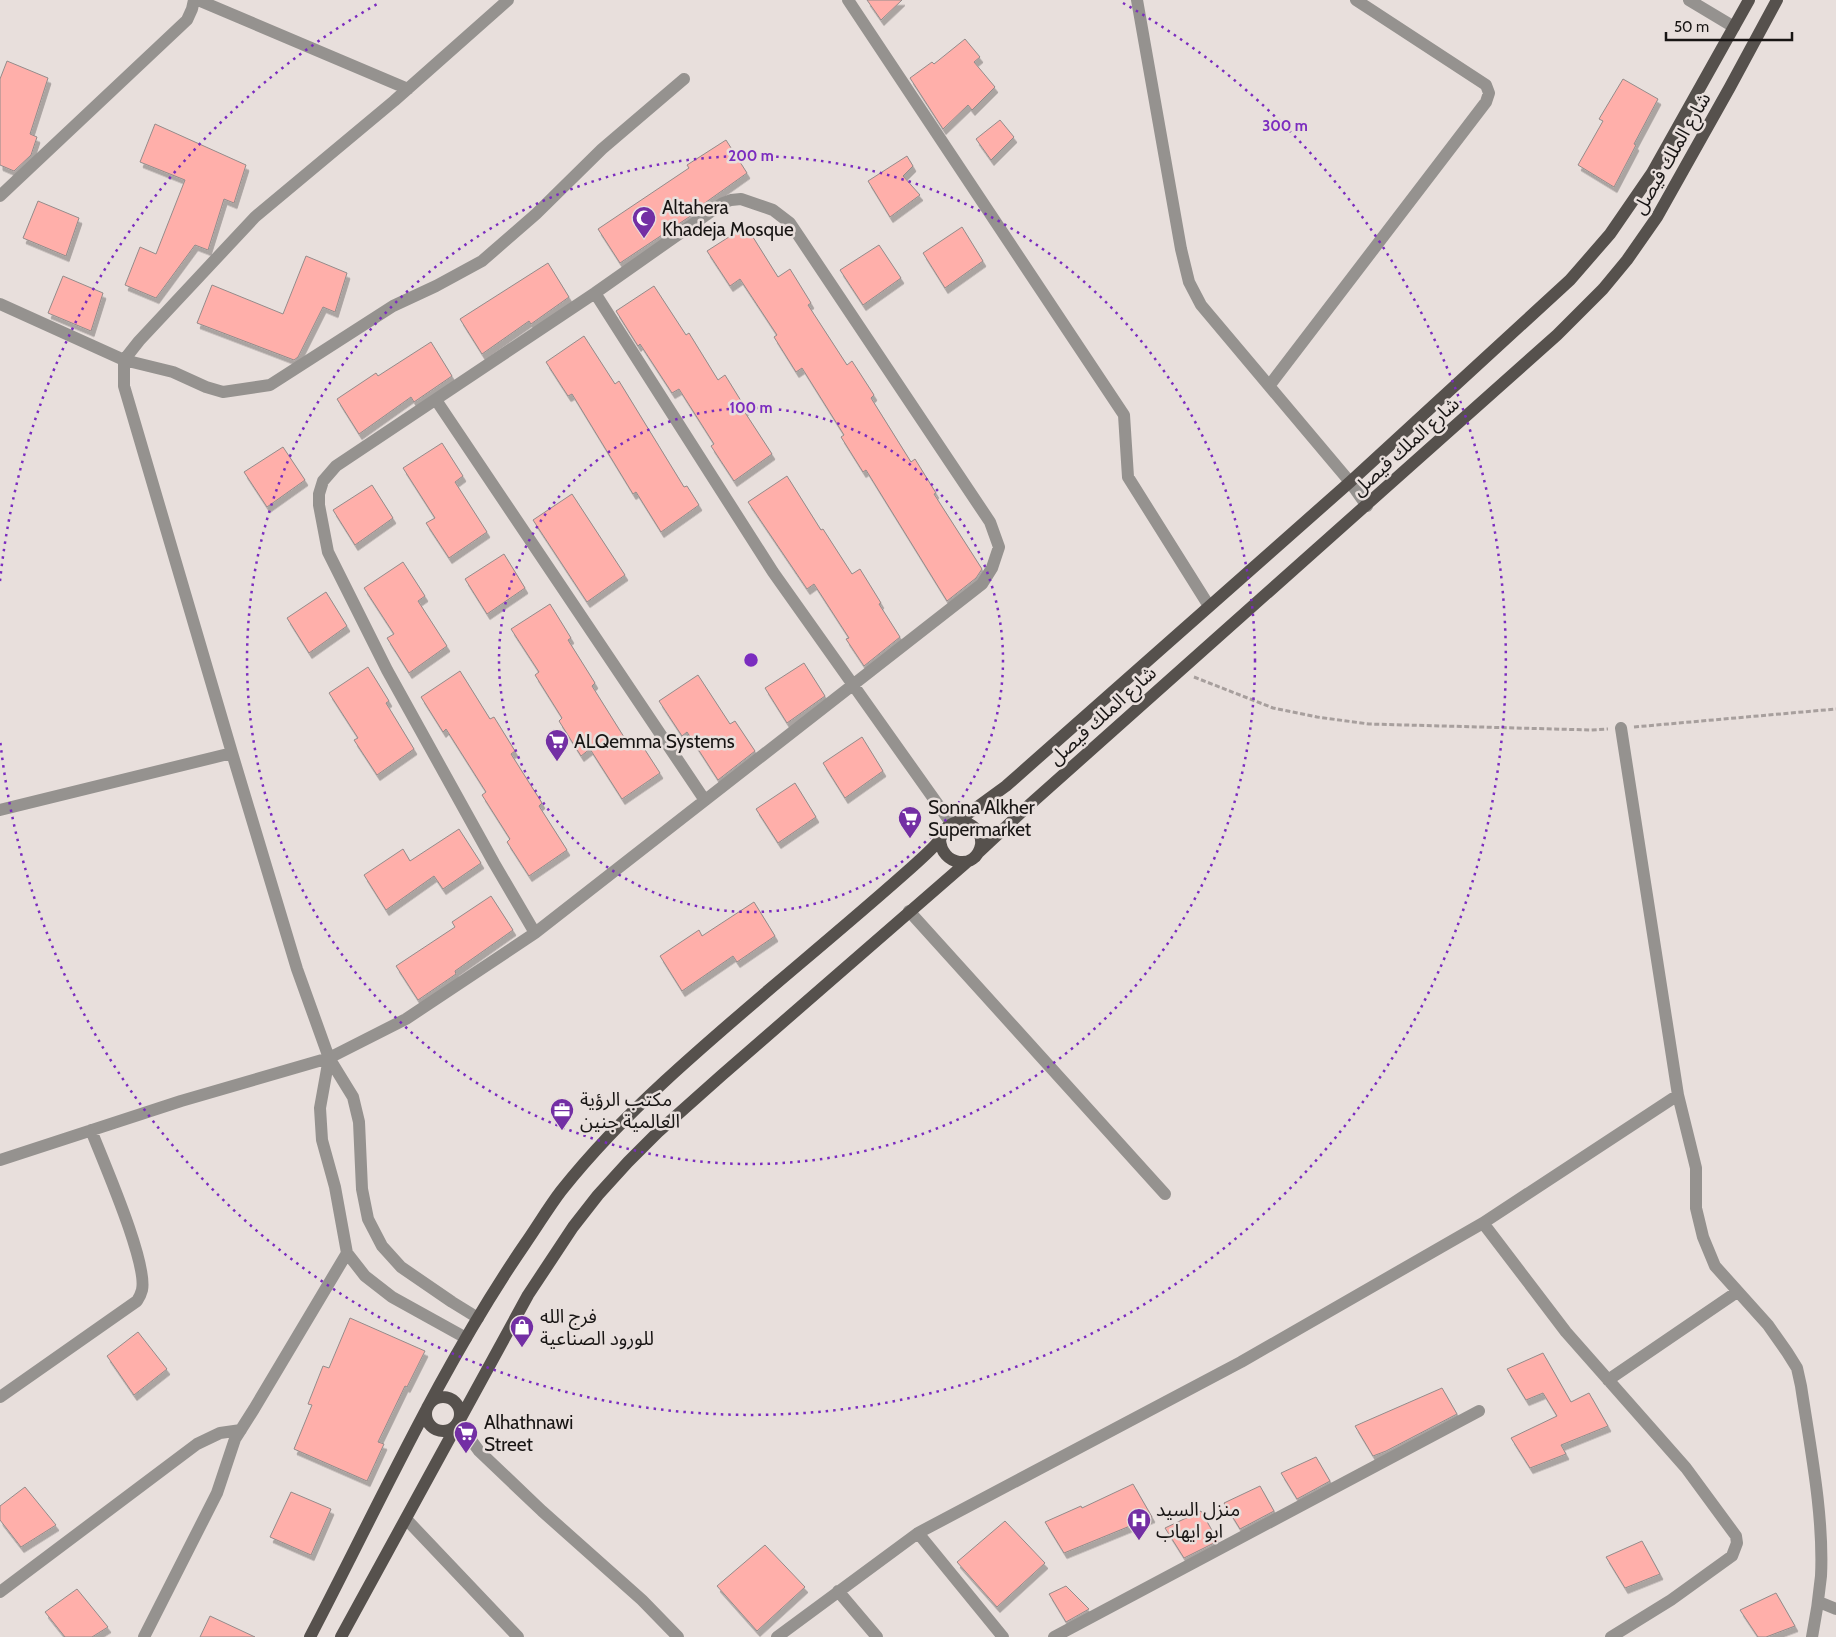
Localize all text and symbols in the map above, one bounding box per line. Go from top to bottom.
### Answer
scale bar [1666,10,1792,42]
text: 50 m [1674,18,1709,36]
street label: شارع الملك فيصل [1627,88,1717,219]
text: 300 m [1262,117,1308,135]
text: 200 m [728,147,774,165]
place label: Altahera Khadeja Mosque [662,196,794,241]
mosque icon: Altahera Khadeja Mosque [631,205,657,239]
street label: شارع الملك فيصل [1347,392,1465,502]
text: 100 m [729,399,773,417]
centre of rings [742,651,760,669]
street label: شارع الملك فيصل [1044,661,1162,771]
supermarket icon: ALQemma Systems [544,728,570,762]
place label: ALQemma Systems [574,730,735,753]
place label: Sonna Alkher Supermarket [928,796,1035,841]
supermarket icon: Sonna Alkher Supermarket [897,805,923,839]
place label: مكتب الرؤية العالمية جنين [580,1088,680,1133]
office icon: مكتب الرؤية العالمية جنين [549,1097,575,1131]
place label: فرج الله للورود الصناعية [540,1305,654,1350]
shop icon: فرج الله للورود الصناعية [509,1314,535,1348]
place label: Alhathnawi Street [484,1411,573,1456]
supermarket icon: Alhathnawi Street [453,1420,479,1454]
place label: منزل السيد ابو ايهاب [1156,1498,1240,1543]
hospital icon: منزل السيد ابو ايهاب [1126,1507,1152,1541]

